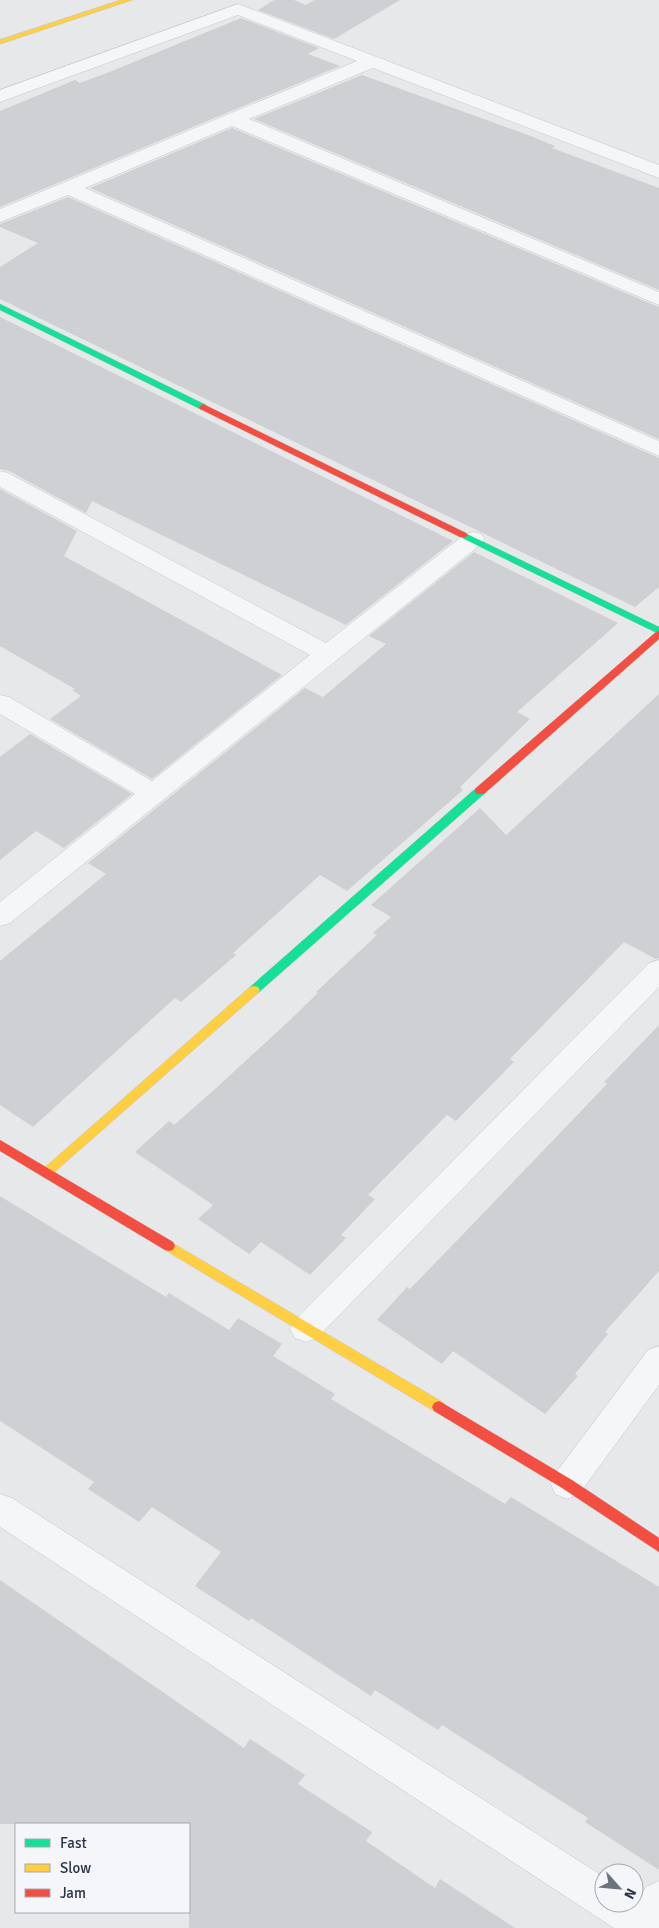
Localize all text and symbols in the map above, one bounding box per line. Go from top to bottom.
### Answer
legend [15,1823,190,1913]
text: Fast [60,1834,87,1852]
text: Slow [60,1859,91,1877]
north arrow [594,1863,644,1913]
text: Jam [60,1884,86,1902]
text: N [620,1885,640,1902]

